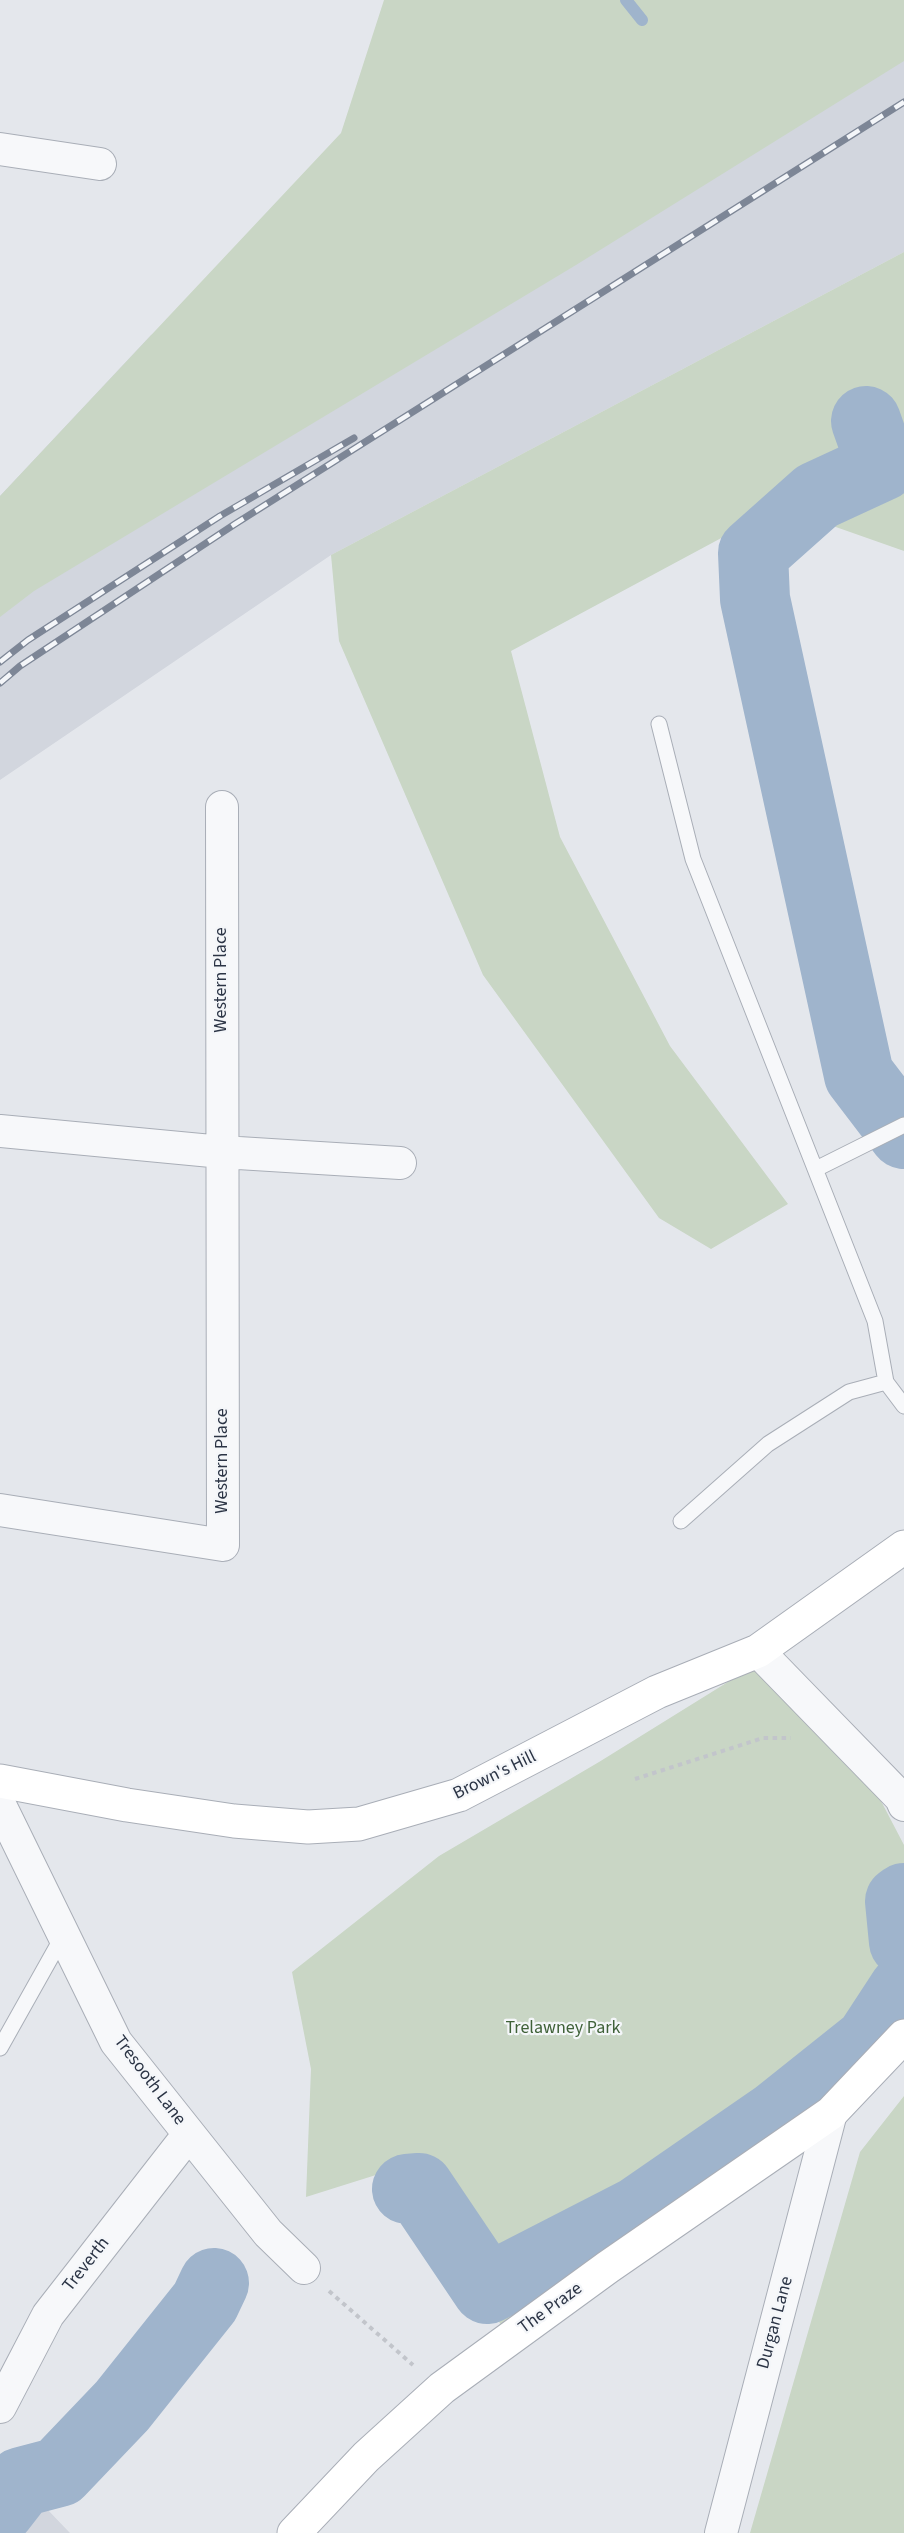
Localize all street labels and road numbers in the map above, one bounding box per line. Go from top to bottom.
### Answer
street label: Western Place [211,927,233,1033]
street label: Western Place [212,1408,234,1514]
street label: Brown's Hill [450,1747,540,1805]
street label: Tresooth Lane [108,2032,190,2130]
street label: Treverth [59,2233,115,2297]
street label: Durgan Lane [753,2274,799,2372]
street label: The Praze [515,2279,587,2339]

